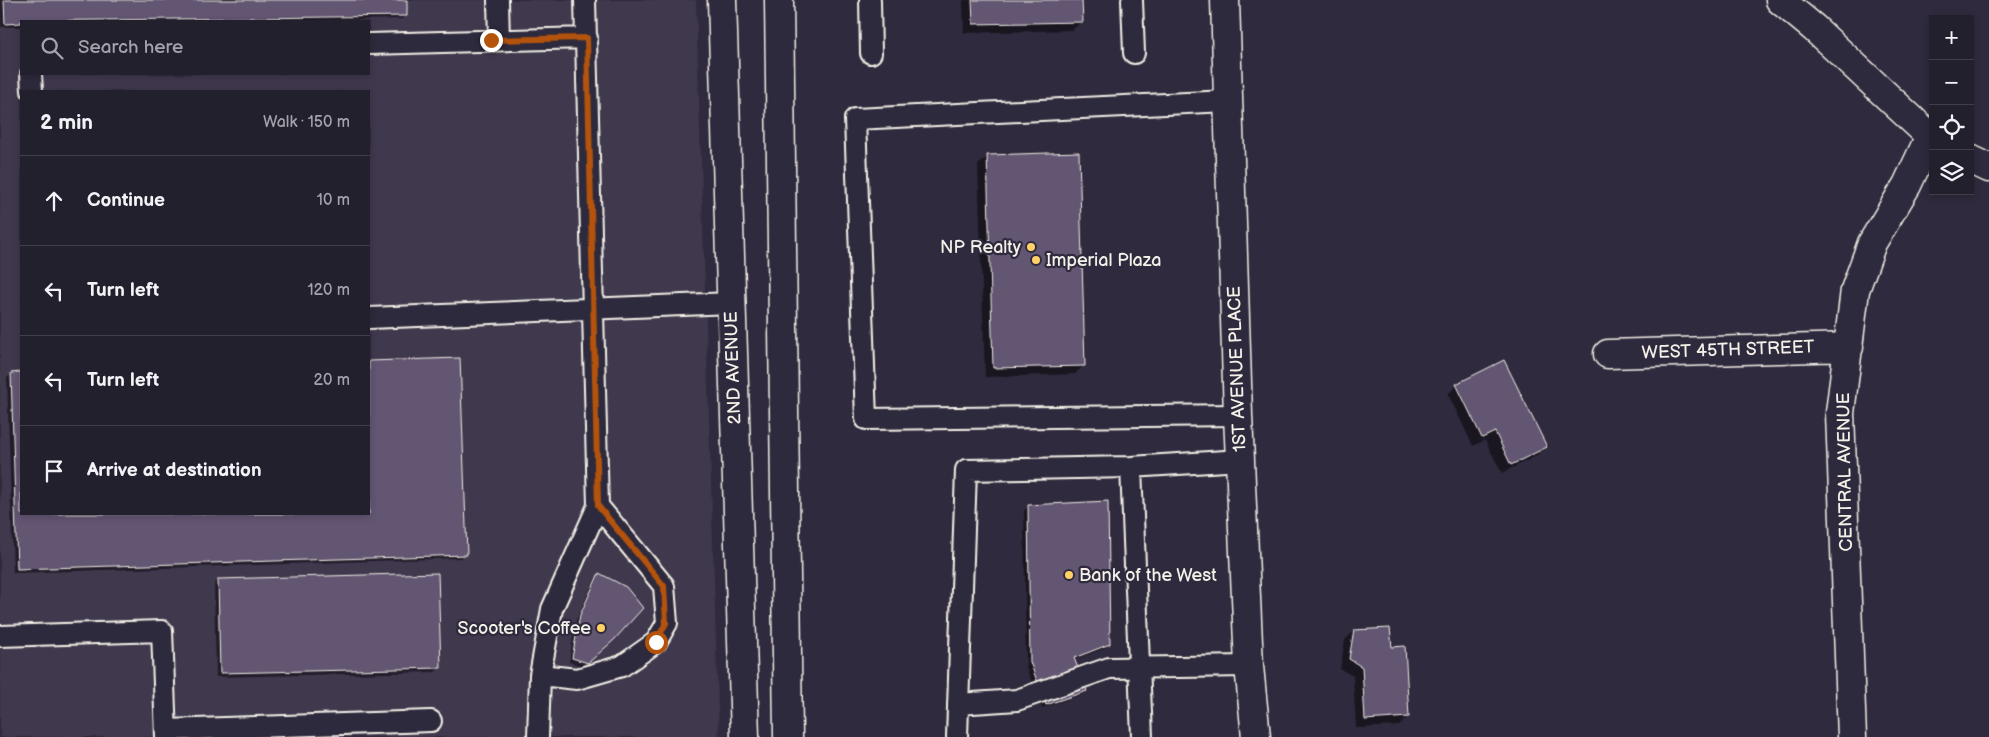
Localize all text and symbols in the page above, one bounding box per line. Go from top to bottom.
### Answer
map controls [1929,15,1974,195]
button: + [1929,15,1974,60]
search box [20,20,370,75]
route end [480,29,503,52]
icon: search [38,34,66,62]
text: Search here [78,36,183,59]
button: − [1929,60,1974,105]
button: locate [1929,105,1974,150]
text: 2 min [40,110,93,135]
text: Walk · 150 m [263,113,350,132]
button: layers [1929,150,1974,195]
icon: ahead [40,187,68,215]
text: Continue [87,189,165,212]
text: 10 m [317,191,350,210]
place label: NP Realty [940,237,1022,258]
marker: NP Realty [1025,241,1037,253]
place label: Imperial Plaza [1046,250,1161,271]
marker: Imperial Plaza [1030,254,1042,266]
icon: left [40,277,68,305]
text: Turn left [87,279,159,302]
text: 120 m [307,281,350,300]
street label: 1ST AVENUE PLACE [1224,286,1250,452]
street label: 2ND AVENUE [721,311,745,425]
street label: WEST 45TH STREET [1641,336,1815,364]
icon: left [40,367,68,395]
text: Turn left [87,369,159,392]
text: 20 m [314,371,350,390]
street label: CENTRAL AVENUE [1833,392,1857,552]
icon: arrive [40,457,68,485]
text: Arrive at destination [87,459,262,482]
place label: Bank of the West [1079,565,1217,586]
marker: Bank of the West [1063,569,1075,581]
place label: Scooter's Coffee [458,618,591,639]
marker: Scooter's Coffee [595,622,607,634]
route start [645,631,668,654]

